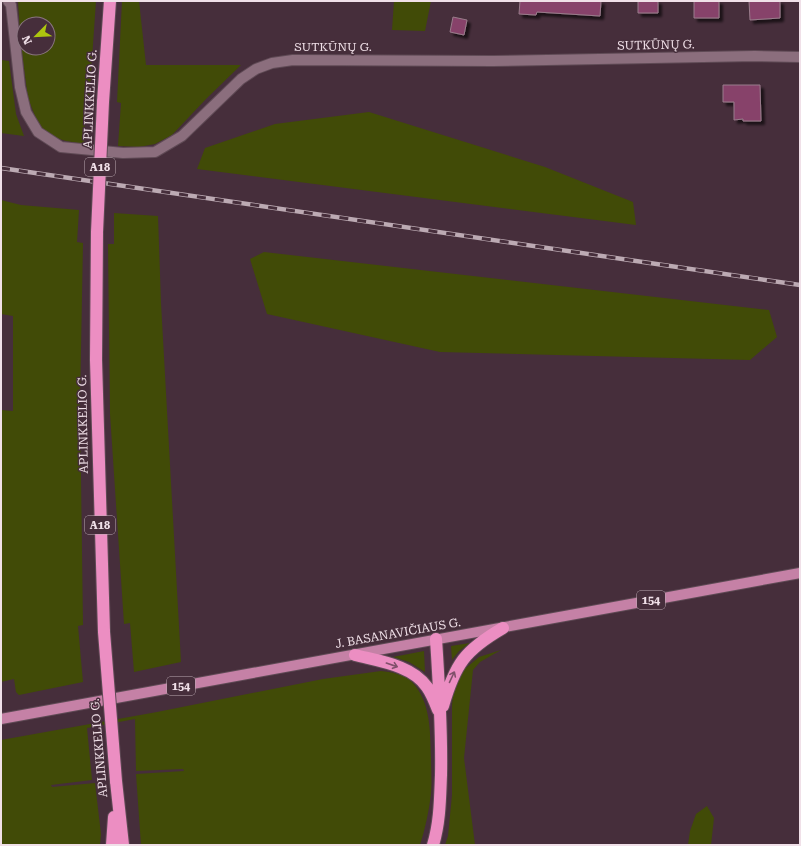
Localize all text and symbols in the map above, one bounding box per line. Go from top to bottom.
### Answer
north arrow [16,16,56,56]
text: N [19,33,35,46]
street label: SUTKŪNŲ G. [617,37,695,53]
street label: SUTKŪNŲ G. [294,40,372,54]
street label: APLINKKELIO G. [80,49,100,149]
road number: A18 [85,158,115,176]
street label: APLINKKELIO G. [75,374,91,474]
road number: A18 [85,516,115,534]
road number: 154 [637,591,665,609]
street label: J. BASANAVIČIAUS G. [334,615,462,651]
one-way arrow [386,662,398,670]
one-way arrow [449,672,456,684]
road number: 154 [167,677,195,695]
street label: APLINKKELIO G. [88,698,110,798]

